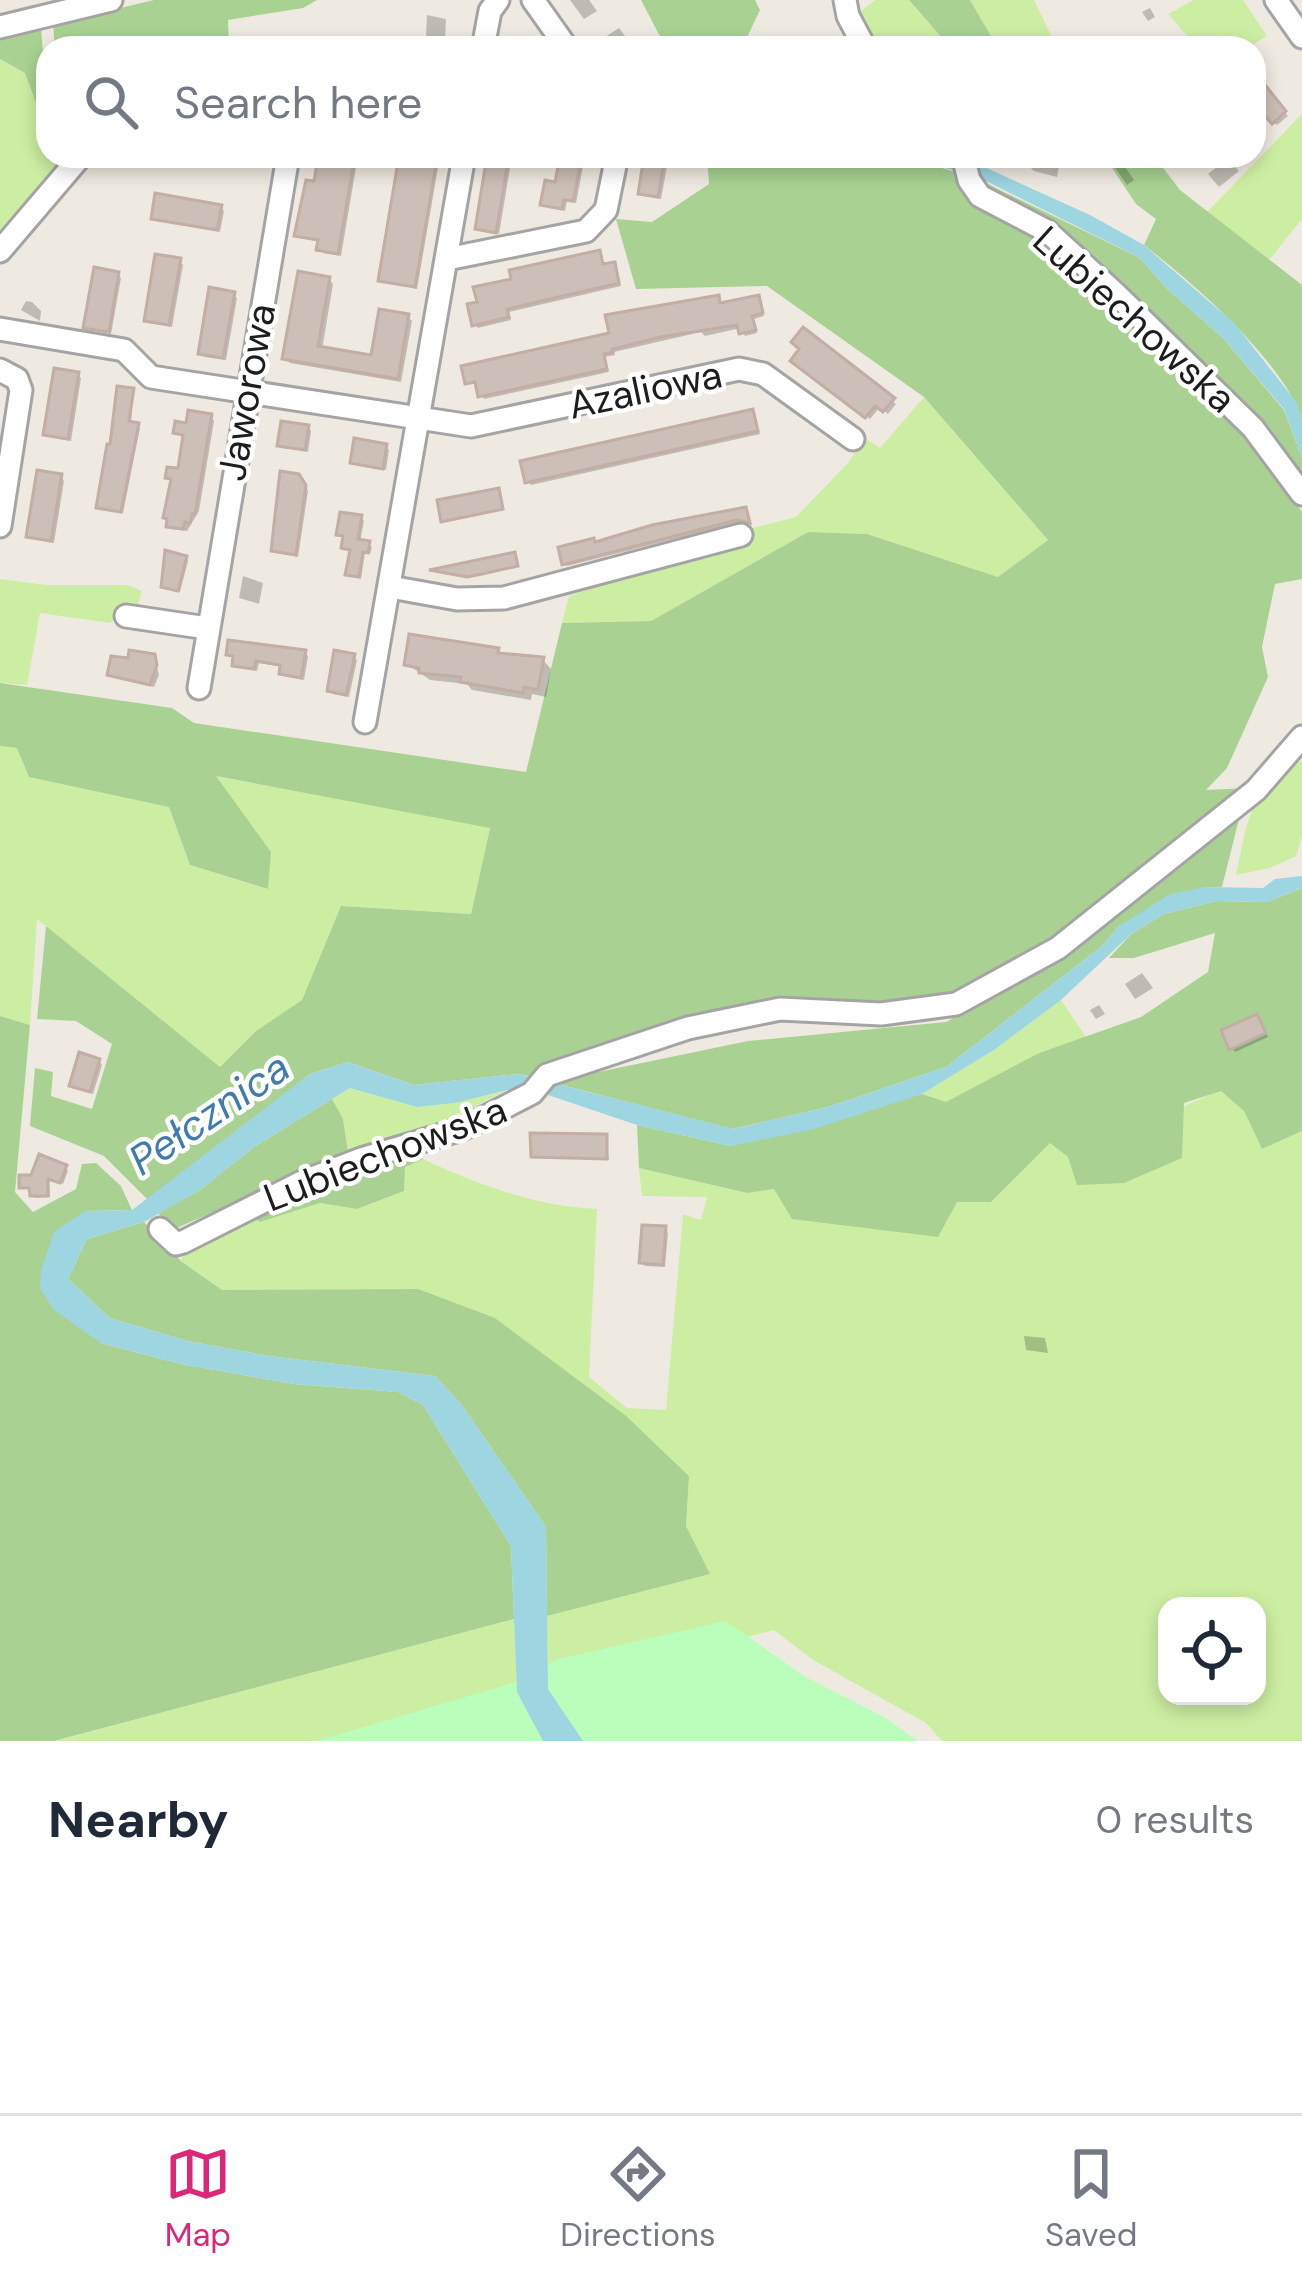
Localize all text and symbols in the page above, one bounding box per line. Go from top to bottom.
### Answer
search box [36,36,1266,168]
icon: search [78,69,144,135]
text: Search here [174,73,422,132]
street label: Lubiechowska [1022,215,1247,424]
street label: Jaworowa [206,300,287,485]
street label: Azaliowa [564,348,727,431]
water label: Pełcznica [118,1039,301,1187]
street label: Lubiechowska [257,1084,514,1223]
map controls [1158,1597,1266,1705]
button: locate [1158,1597,1266,1705]
text: Nearby [48,1786,229,1853]
text: 0 results [1096,1794,1254,1845]
tab: Map [165,2141,231,2256]
tab: Directions [560,2141,716,2256]
tab: Saved [1045,2141,1137,2256]

